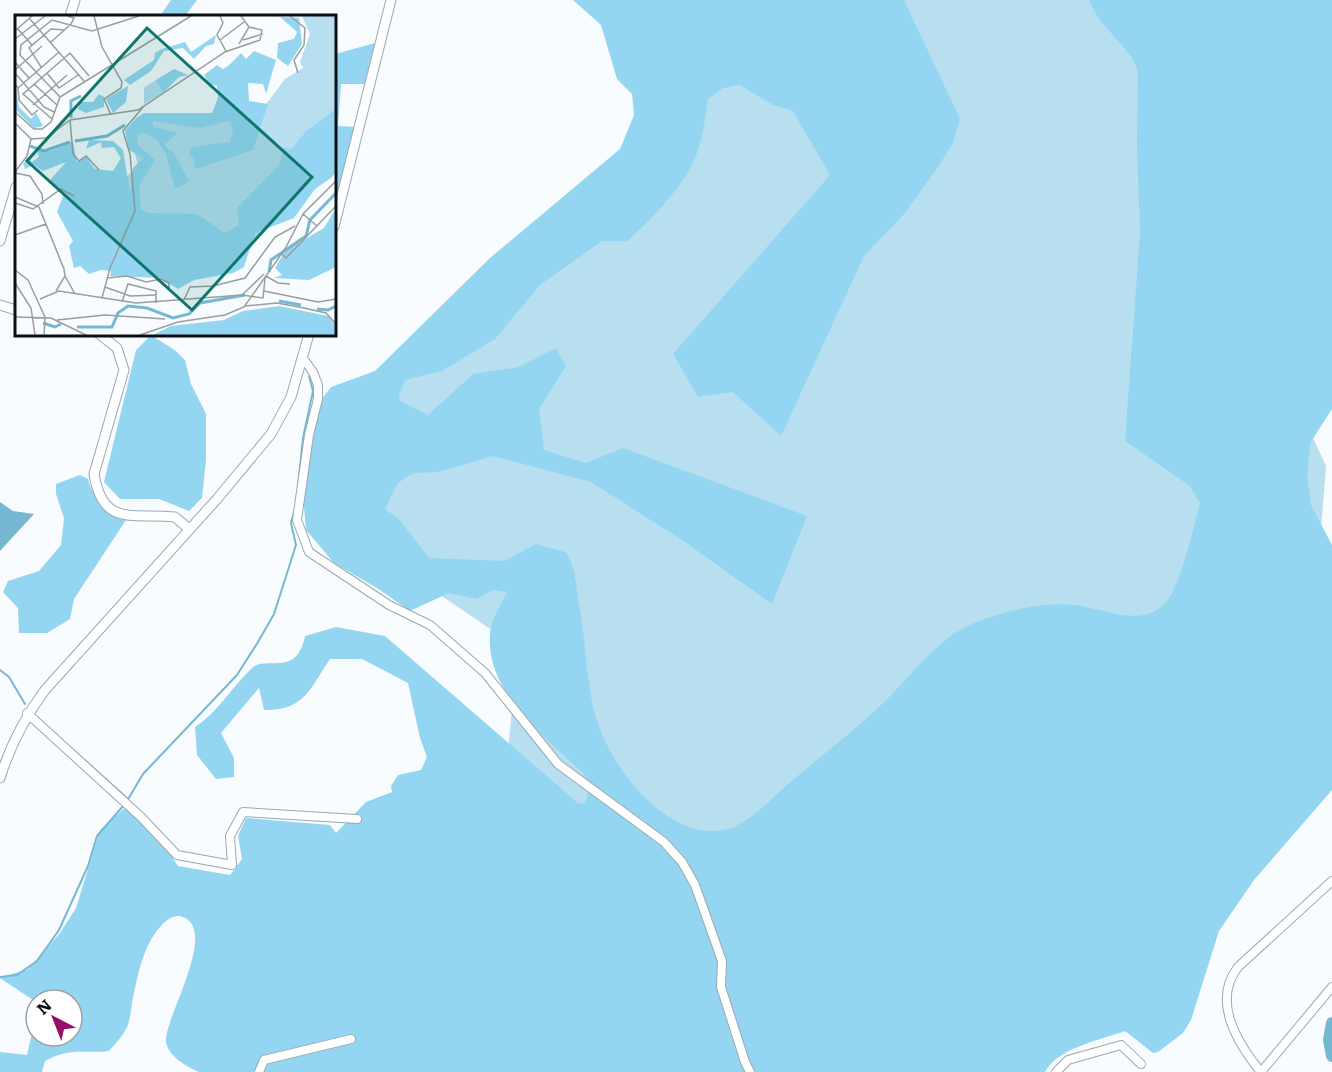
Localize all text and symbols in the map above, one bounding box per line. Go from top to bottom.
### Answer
inset map [15,15,336,336]
north arrow [24,988,84,1048]
text: N [30,993,56,1020]

